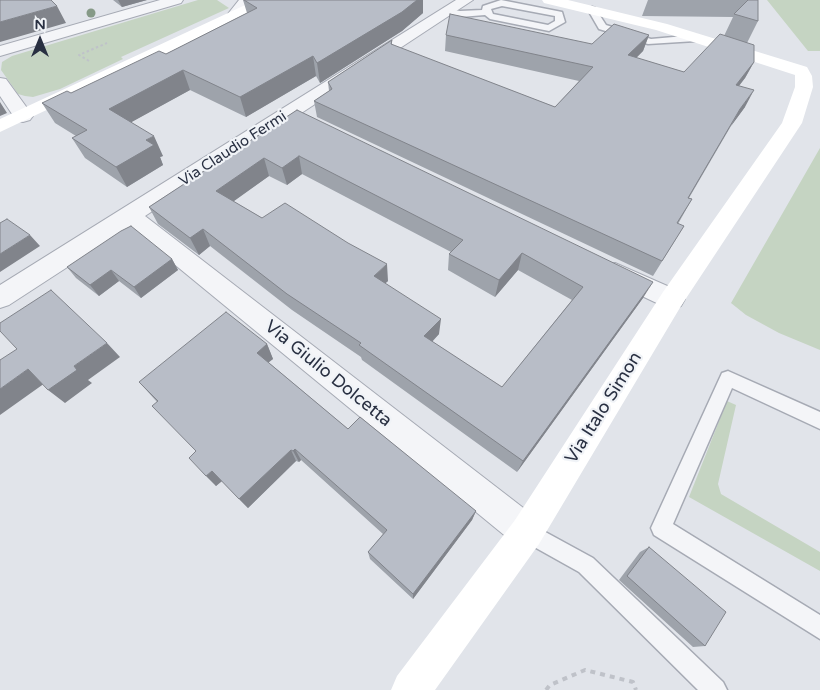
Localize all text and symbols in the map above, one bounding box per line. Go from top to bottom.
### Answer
north arrow [15,15,65,65]
text: N [34,16,46,33]
street label: Via Claudio Fermi [176,108,290,190]
street label: Via Giulio Dolcetta [260,316,396,432]
street label: Via Italo Simon [561,348,647,468]

